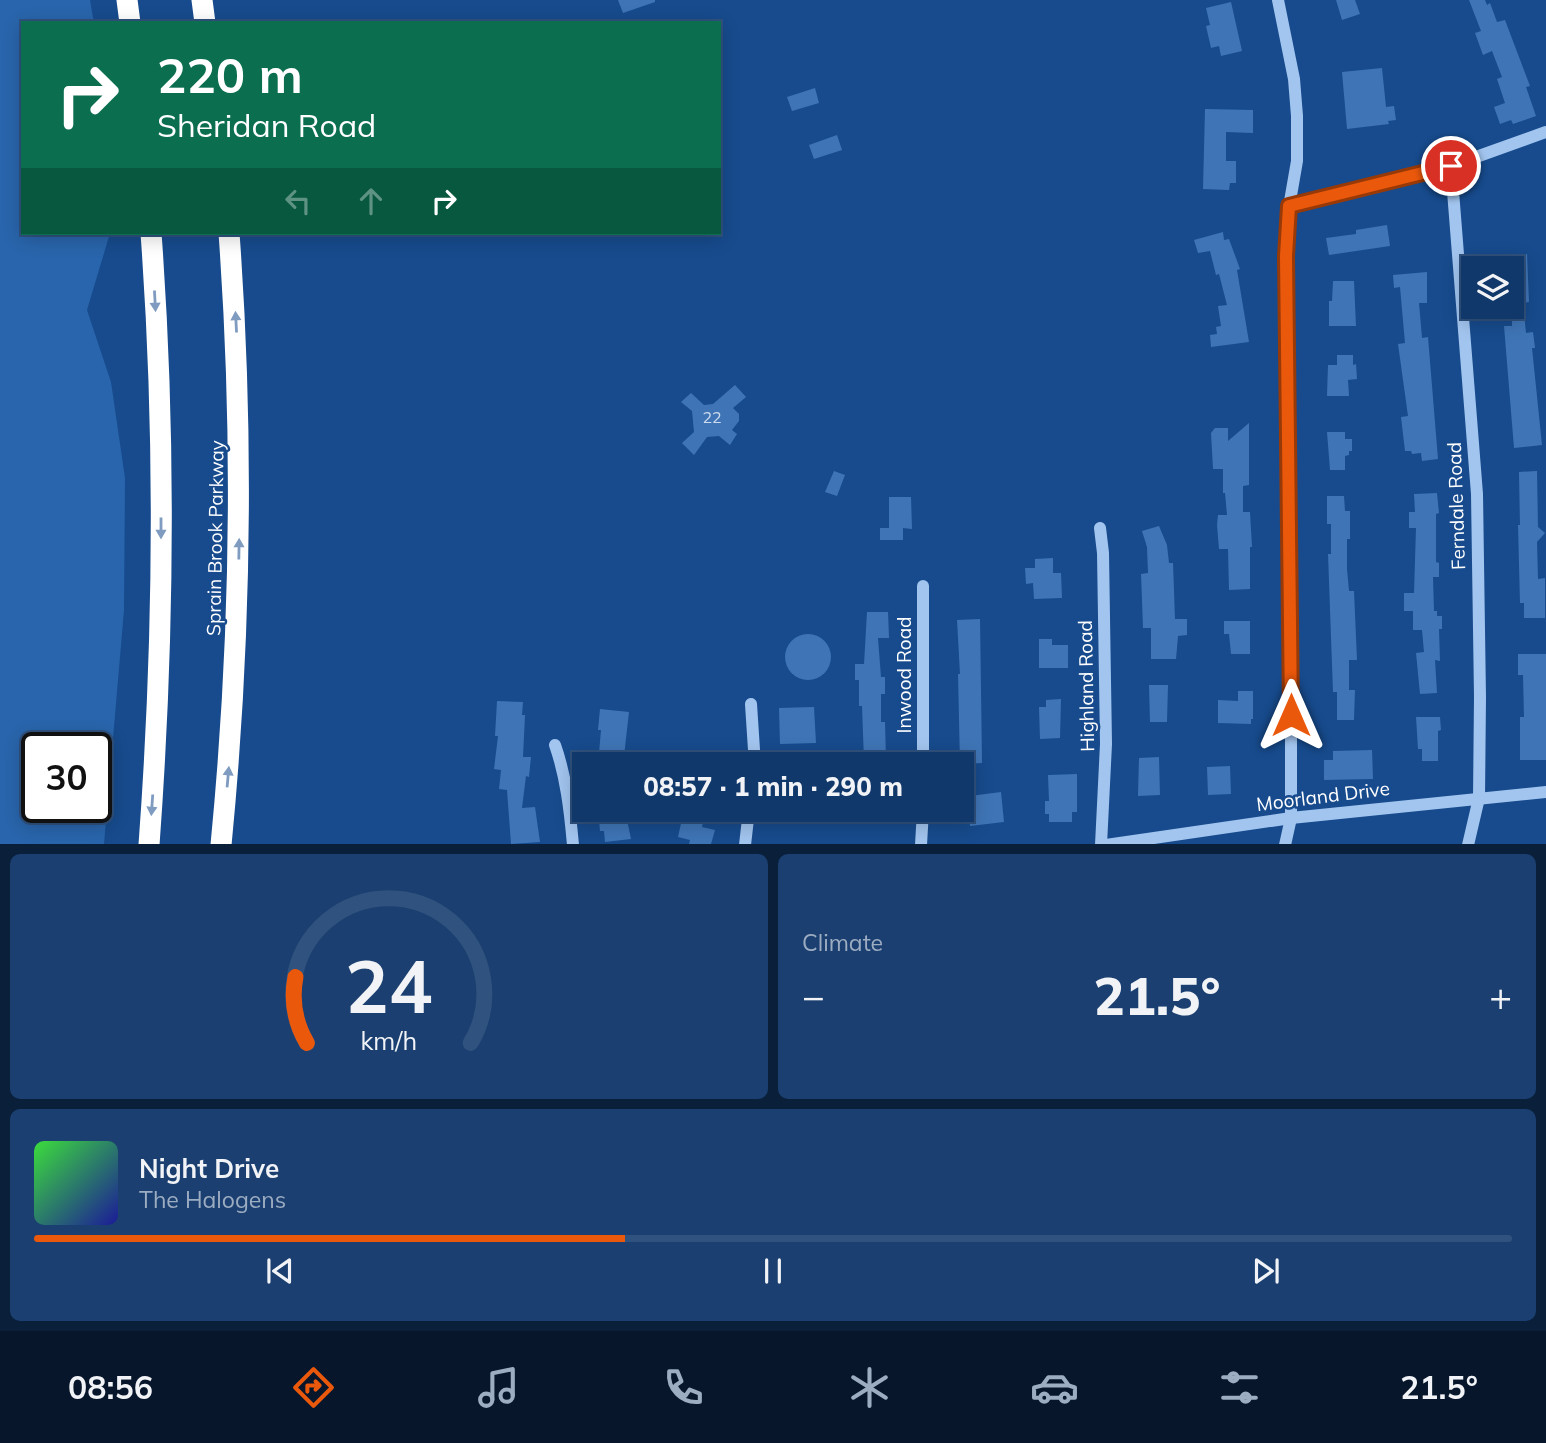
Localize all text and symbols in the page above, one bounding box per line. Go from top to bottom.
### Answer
text: 220 m [157,44,303,105]
icon: right [42,49,133,140]
text: Sheridan Road [157,105,376,145]
pin [1421,136,1481,196]
icon: arrive [1432,147,1470,185]
icon: left [279,182,317,220]
icon: ahead [352,182,390,220]
icon: right [425,182,463,220]
map controls [1461,256,1524,319]
button: layers [1461,256,1524,319]
one-way arrow [149,290,160,312]
one-way arrow [230,311,241,333]
house number: 22 [702,407,722,427]
street label: Sprain Brook Parkway [201,440,229,636]
street label: Ferndale Road [1442,442,1470,570]
one-way arrow [155,518,167,540]
one-way arrow [234,538,245,560]
street label: Inwood Road [892,617,916,733]
street label: Highland Road [1073,620,1099,752]
position arrow [1254,678,1328,752]
speed limit sign: 30 [21,732,112,823]
one-way arrow [223,765,234,787]
text: 08:57 · 1 min · 290 m [643,770,903,803]
street label: Moorland Drive [1255,776,1391,816]
one-way arrow [146,794,157,816]
text: Climate [802,928,883,957]
text: 24 [345,940,433,1031]
text: 21.5° [1093,963,1221,1028]
text: − [802,972,825,1020]
text: + [1489,972,1512,1020]
text: km/h [361,1024,417,1055]
text: Night Drive [139,1152,279,1185]
text: The Halogens [139,1185,286,1214]
icon: previous [261,1252,299,1290]
icon: pause [754,1252,792,1290]
icon: next [1247,1252,1285,1290]
icon: directions [289,1363,338,1412]
icon: music [474,1363,523,1412]
icon: phone [659,1363,708,1412]
icon: climate [845,1363,894,1412]
icon: car [1030,1363,1079,1412]
icon: filters [1215,1363,1264,1412]
text: 08:56 [68,1367,153,1407]
text: 21.5° [1400,1367,1478,1407]

